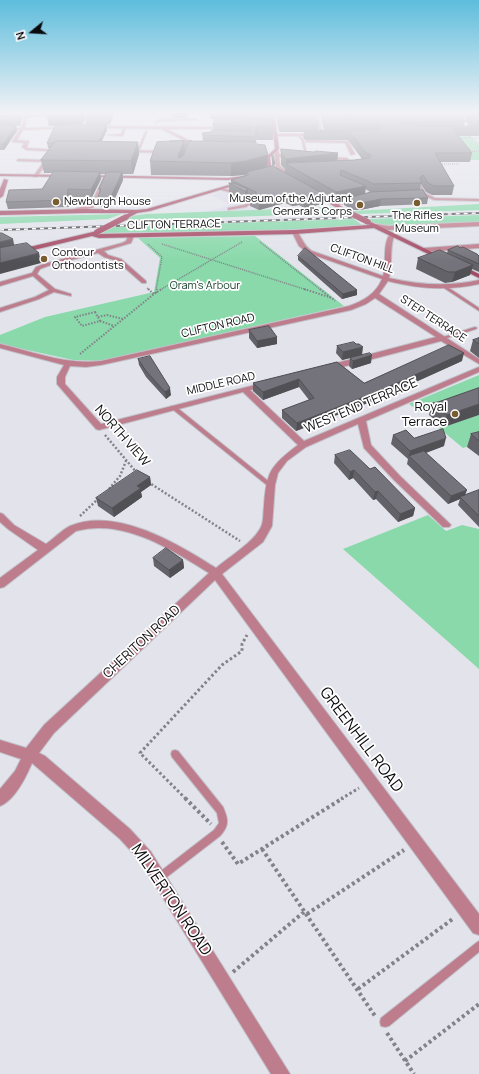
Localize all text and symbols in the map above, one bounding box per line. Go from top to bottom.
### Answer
north arrow [12,12,52,52]
text: N [12,30,28,42]
place label: Museum of the Adjutant General's Corps [230,192,352,218]
place label: Newburgh House [64,195,151,209]
marker: Newburgh House [51,197,61,207]
marker: The Rifles Museum [412,198,422,208]
marker: Museum of the Adjutant General's Corps [355,200,365,210]
place label: The Rifles Museum [392,209,442,235]
street label: CLIFTON TERRACE [127,218,221,232]
street label: CLIFTON HILL [328,241,396,277]
place label: Contour Orthodontists [52,246,124,272]
marker: Contour Orthodontists [39,254,49,264]
park label: Oram's Arbour [170,279,240,293]
street label: STEP TERRACE [398,293,468,345]
street label: CLIFTON ROAD [180,311,256,341]
street label: MIDDLE ROAD [186,370,256,398]
street label: WEST END TERRACE [302,375,420,437]
place label: Royal Terrace [402,399,447,430]
street label: NORTH VIEW [91,402,153,470]
marker: Royal Terrace [450,409,460,419]
street label: CHERITON ROAD [100,602,184,682]
street label: GREENHILL ROAD [315,684,407,796]
street label: MILVERTON ROAD [127,841,215,959]

